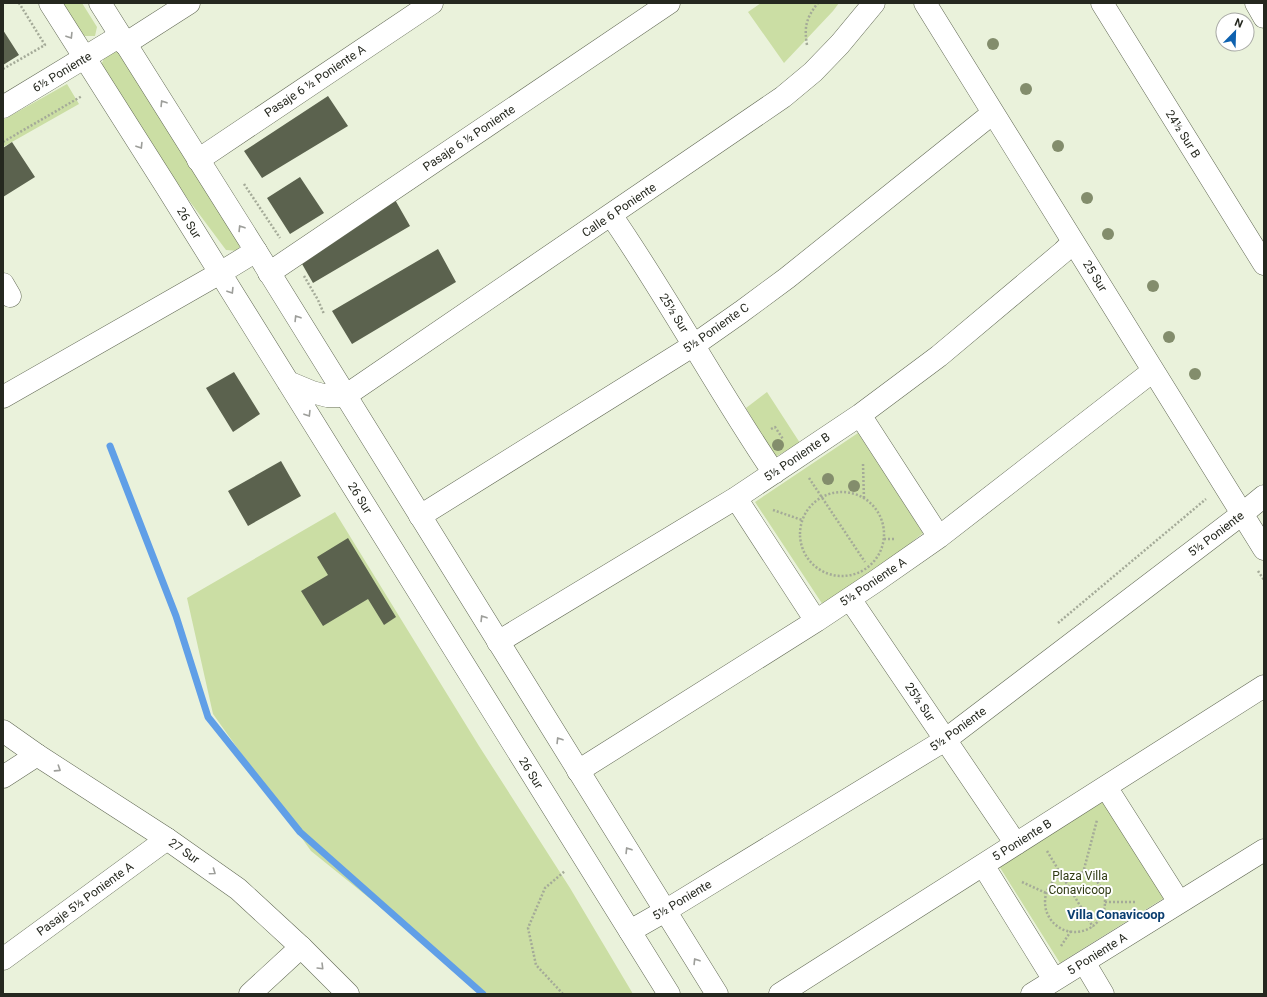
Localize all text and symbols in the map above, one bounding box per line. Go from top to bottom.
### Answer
north arrow [1215,12,1255,52]
text: N [1233,16,1245,31]
one-way arrow [65,32,73,39]
street label: Pasaje 6 ½ Poniente A [262,42,368,120]
street label: 6½ Poniente [30,49,94,95]
one-way arrow [160,100,167,107]
street label: Pasaje 6 ½ Poniente [420,102,518,174]
street label: 24½ Sur B [1163,107,1203,161]
one-way arrow [135,142,143,149]
street label: Calle 6 Poniente [579,180,659,240]
street label: 26 Sur [174,205,204,241]
one-way arrow [239,225,246,232]
street label: 25 Sur [1080,258,1110,294]
one-way arrow [227,287,234,294]
street label: 25½ Sur [657,291,691,335]
street label: 5½ Poniente C [680,300,752,356]
one-way arrow [294,315,302,322]
one-way arrow [303,410,310,417]
street label: 5½ Poniente B [761,430,833,484]
street label: 26 Sur [345,480,375,516]
street label: 5½ Poniente [1185,508,1247,560]
street label: 5½ Poniente A [837,555,909,609]
one-way arrow [480,615,488,622]
street label: 25½ Sur [902,680,938,724]
street label: 5½ Poniente [927,704,989,754]
one-way arrow [556,737,564,744]
street label: 26 Sur [516,755,546,791]
one-way arrow [54,764,61,771]
street label: 5 Poniente B [990,816,1054,864]
street label: 27 Sur [166,835,202,867]
one-way arrow [625,848,632,855]
street label: Pasaje 5½ Poniente A [34,859,136,939]
one-way arrow [209,867,216,875]
park label: Plaza Villa Conavicoop [1048,869,1112,897]
street label: 5½ Poniente [650,877,714,923]
district label: Villa Conavicoop [1067,907,1165,922]
street label: 5 Poniente A [1065,930,1130,978]
one-way arrow [694,958,701,965]
one-way arrow [316,962,324,970]

